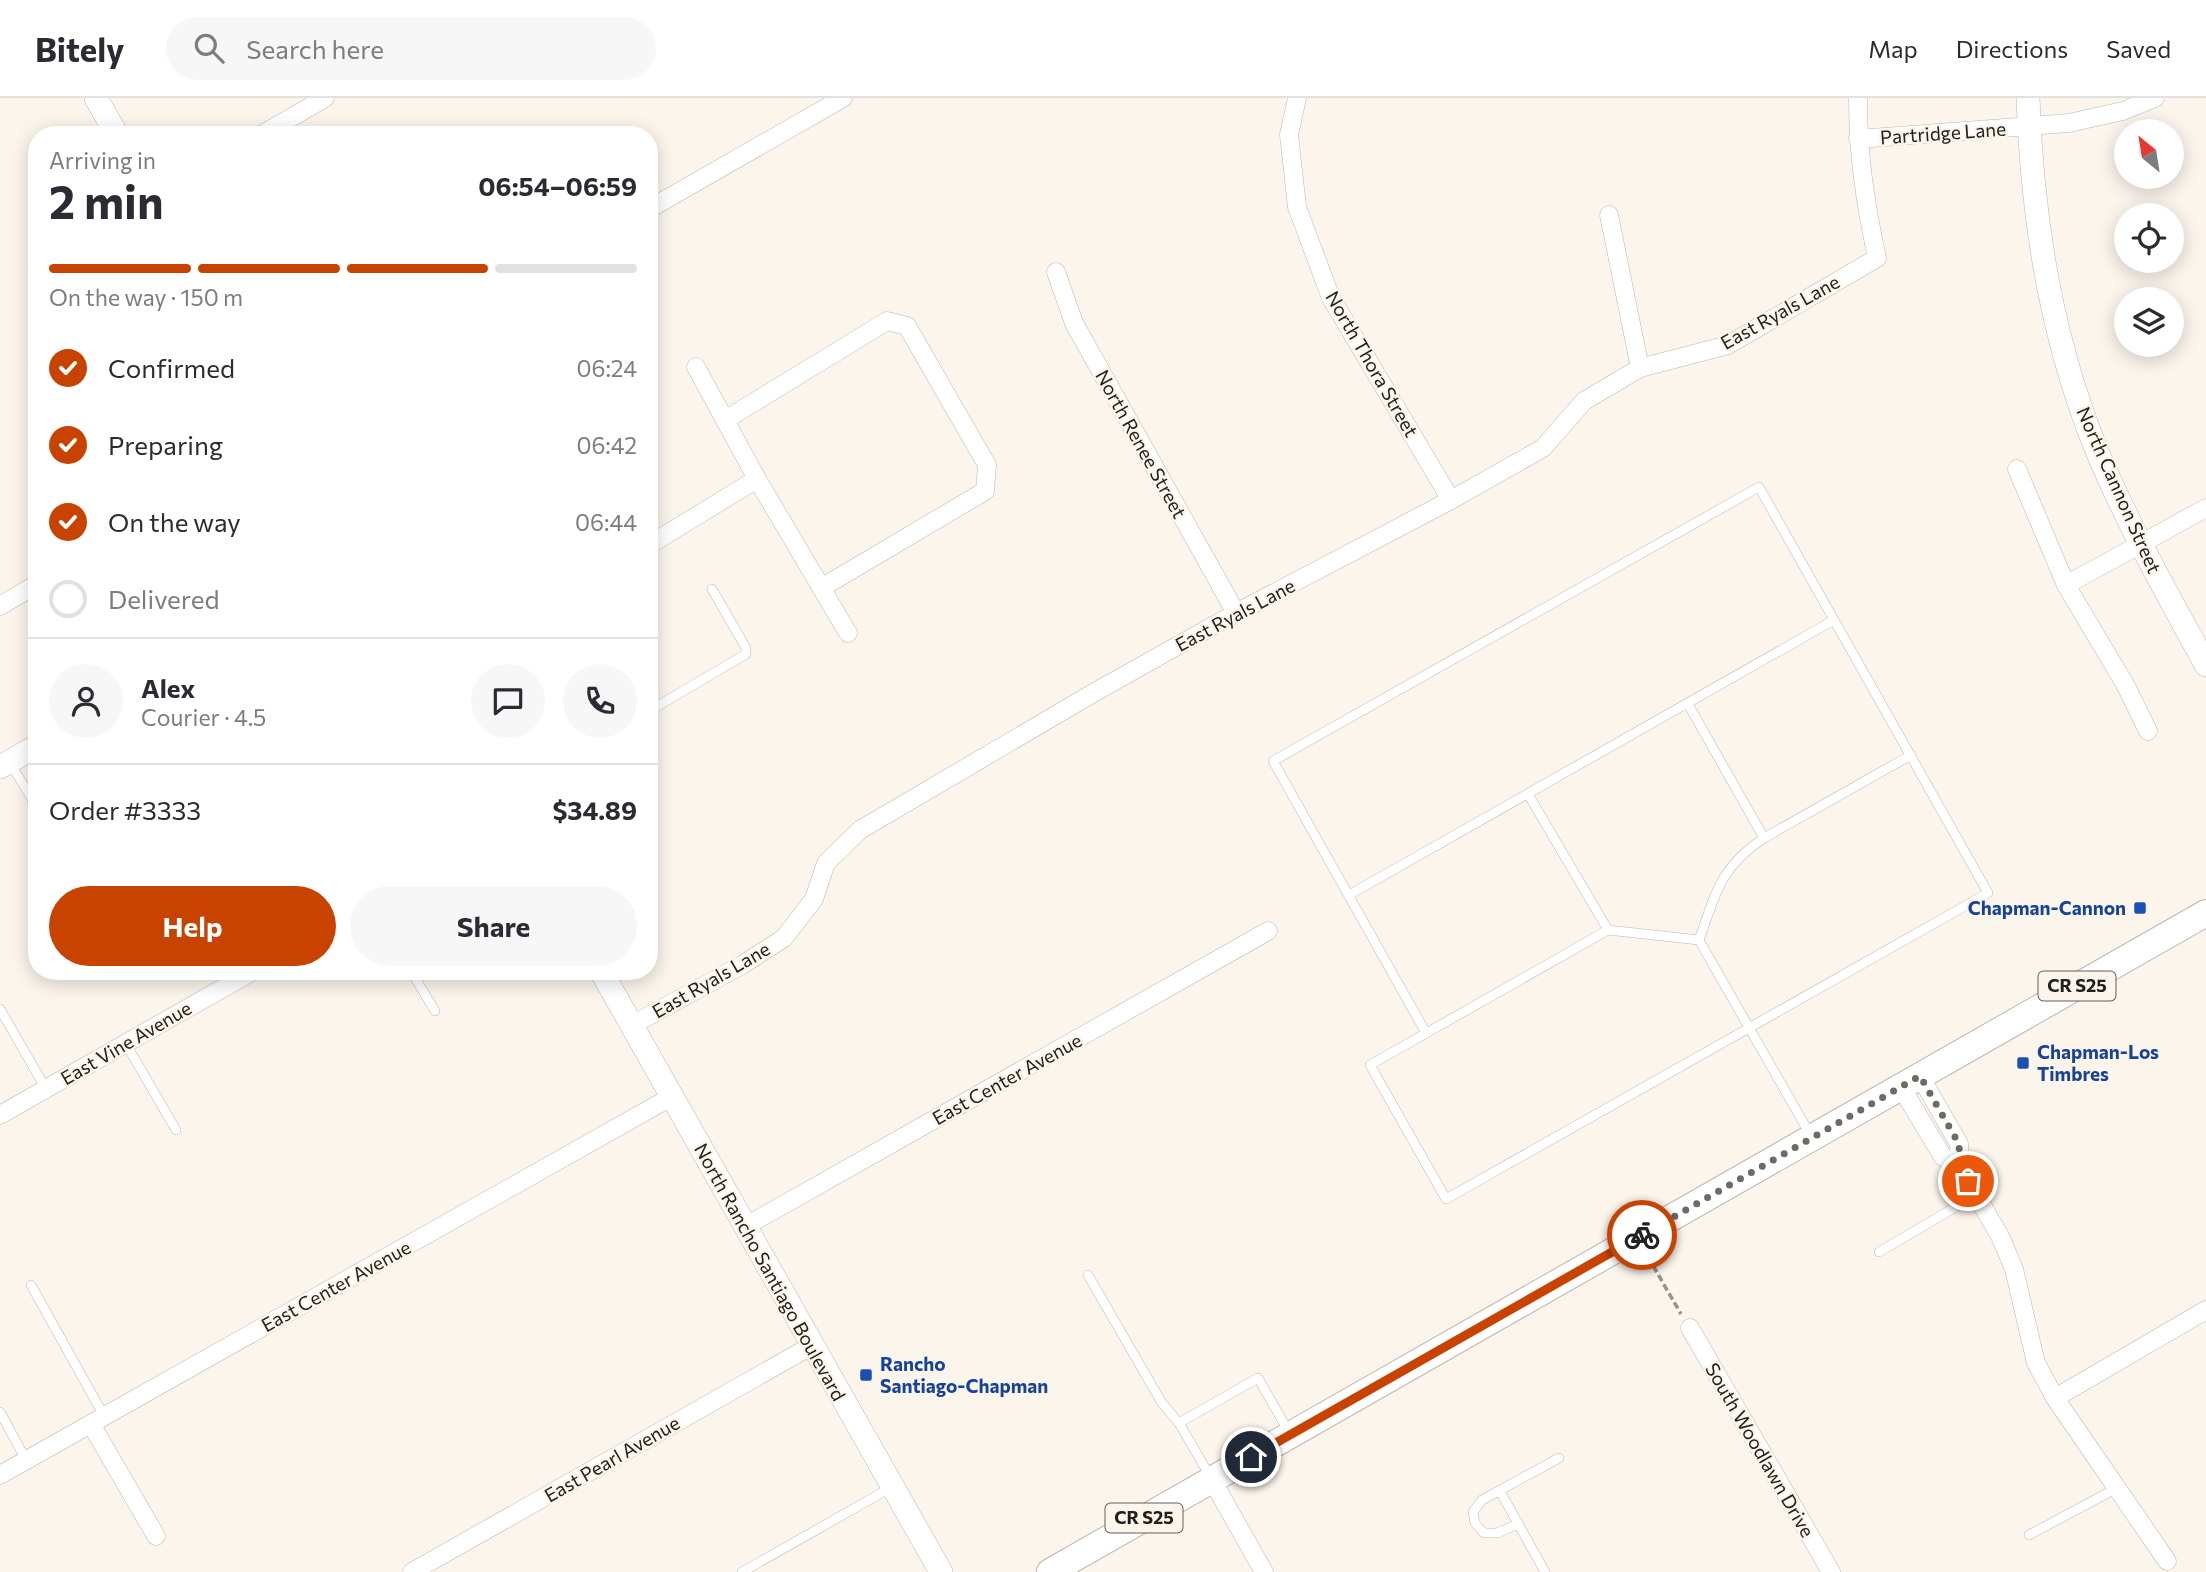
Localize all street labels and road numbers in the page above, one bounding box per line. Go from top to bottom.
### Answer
street label: Partridge Lane [1879,117,2007,148]
street label: East Ryals Lane [1716,269,1843,354]
street label: North Thora Street [1321,287,1424,441]
street label: North Renee Street [1091,366,1192,522]
street label: North Cannon Street [2072,403,2167,577]
street label: East Ryals Lane [1171,573,1299,656]
street label: East Ryals Lane [648,937,774,1023]
road number: CR S25 [2038,972,2116,1001]
street label: East Vine Avenue [56,996,195,1089]
street label: East Center Avenue [928,1028,1086,1129]
street label: North Rancho Santiago Boulevard [690,1139,851,1404]
street label: East Center Avenue [257,1235,415,1336]
street label: South Woodlawn Drive [1701,1359,1820,1541]
street label: East Pearl Avenue [540,1411,683,1507]
road number: CR S25 [1106,1504,1182,1532]

